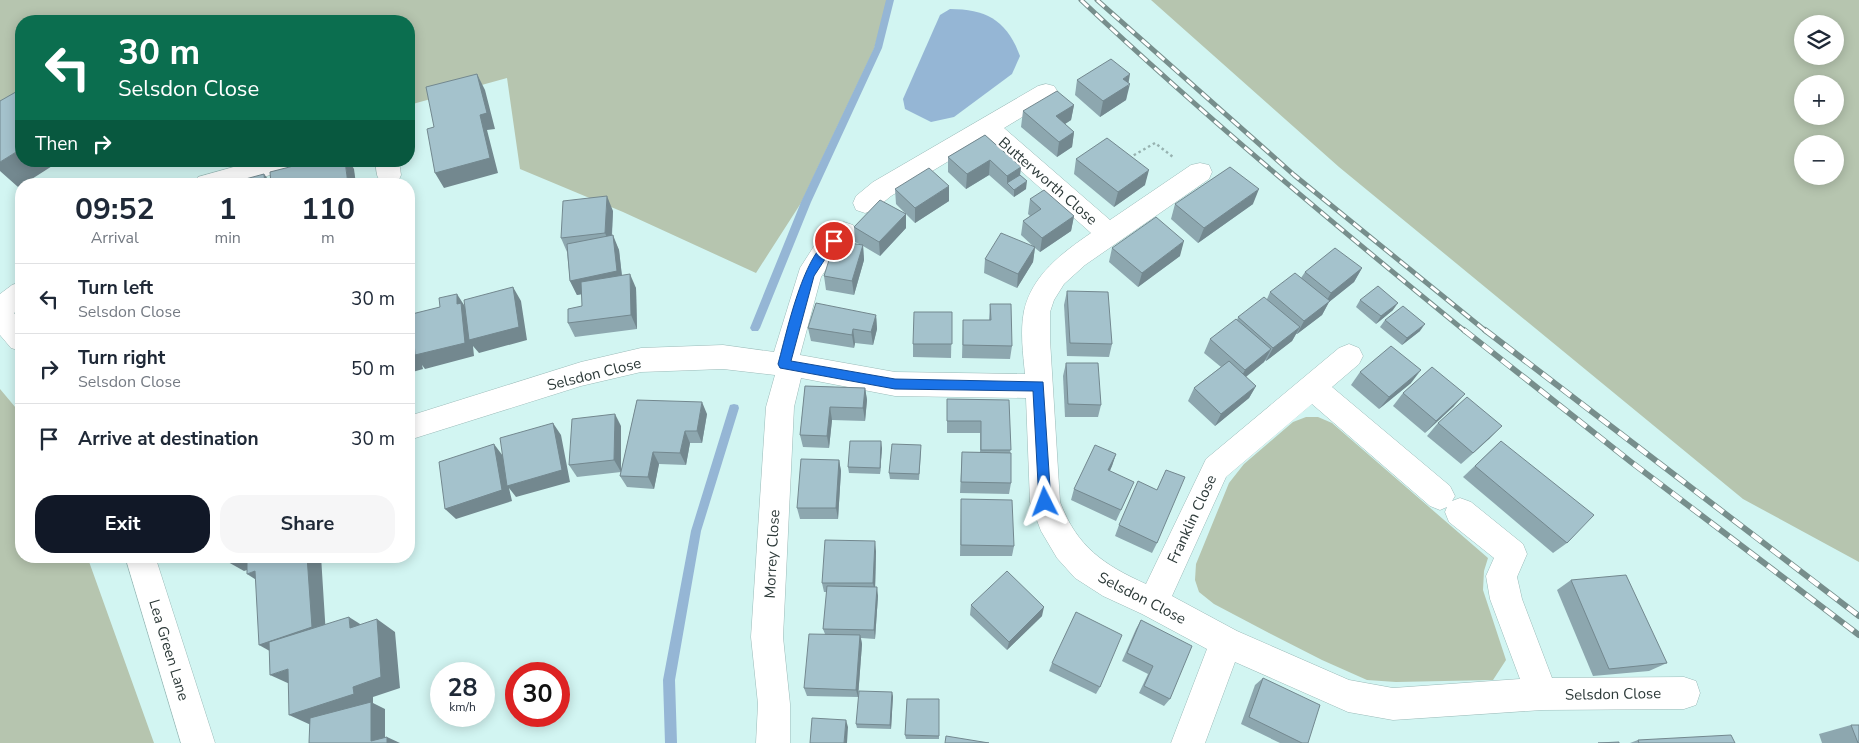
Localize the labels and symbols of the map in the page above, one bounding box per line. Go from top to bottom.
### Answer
street label: Butterworth Close [994,133,1102,229]
pin [813,220,855,262]
street label: Selsdon Close [545,353,643,395]
street label: Franklin Close [1163,471,1221,567]
position arrow [1018,475,1070,527]
street label: Morrey Close [760,509,784,599]
street label: Selsdon Close [1095,567,1189,629]
street label: Lea Green Lane [144,597,194,703]
speed limit sign: 30 [505,662,570,727]
street label: Selsdon Close [1565,683,1661,705]

